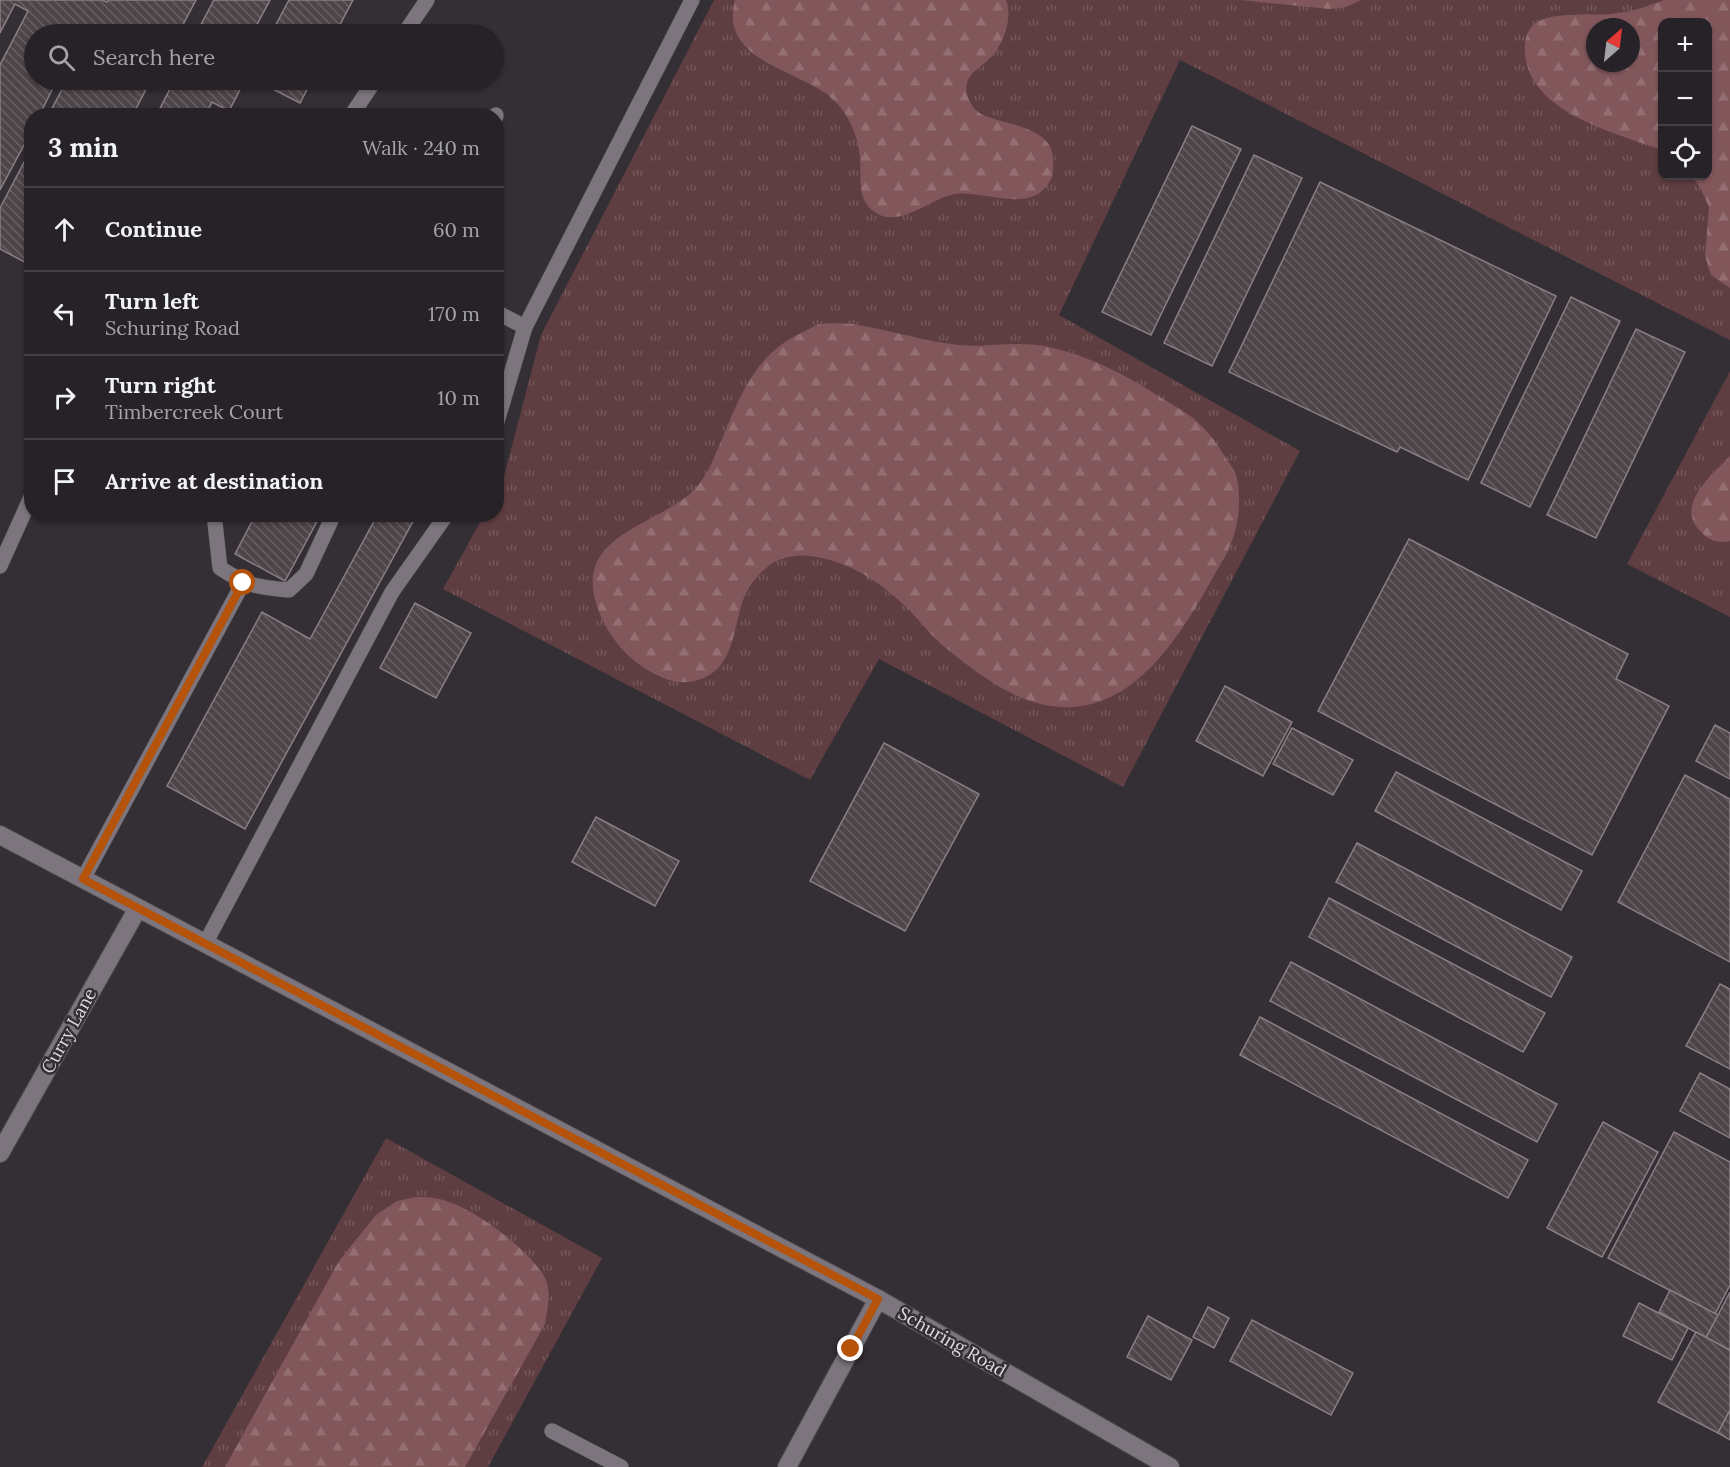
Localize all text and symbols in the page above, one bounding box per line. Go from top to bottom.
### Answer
north arrow [1586,18,1640,72]
map controls [1658,18,1712,180]
button: + [1658,18,1712,72]
search box [24,24,504,90]
icon: search [45,41,78,74]
text: Search here [93,43,215,71]
button: − [1658,72,1712,126]
button: locate [1658,126,1712,180]
text: 3 min [48,131,118,164]
text: Walk · 240 m [362,135,480,160]
icon: ahead [48,213,81,246]
text: Continue [105,215,202,243]
text: 60 m [433,217,480,242]
text: Turn left [105,287,199,315]
icon: left [48,297,81,330]
text: 170 m [428,301,480,326]
text: Schuring Road [105,315,240,340]
text: Turn right [105,371,216,399]
icon: right [48,381,81,414]
text: 10 m [437,385,480,410]
text: Timbercreek Court [105,399,283,424]
icon: arrive [48,465,81,498]
text: Arrive at destination [105,467,323,495]
route start [229,569,255,595]
street label: Curry Lane [36,984,102,1078]
street label: Schuring Road [894,1301,1011,1382]
route end [837,1335,863,1361]

